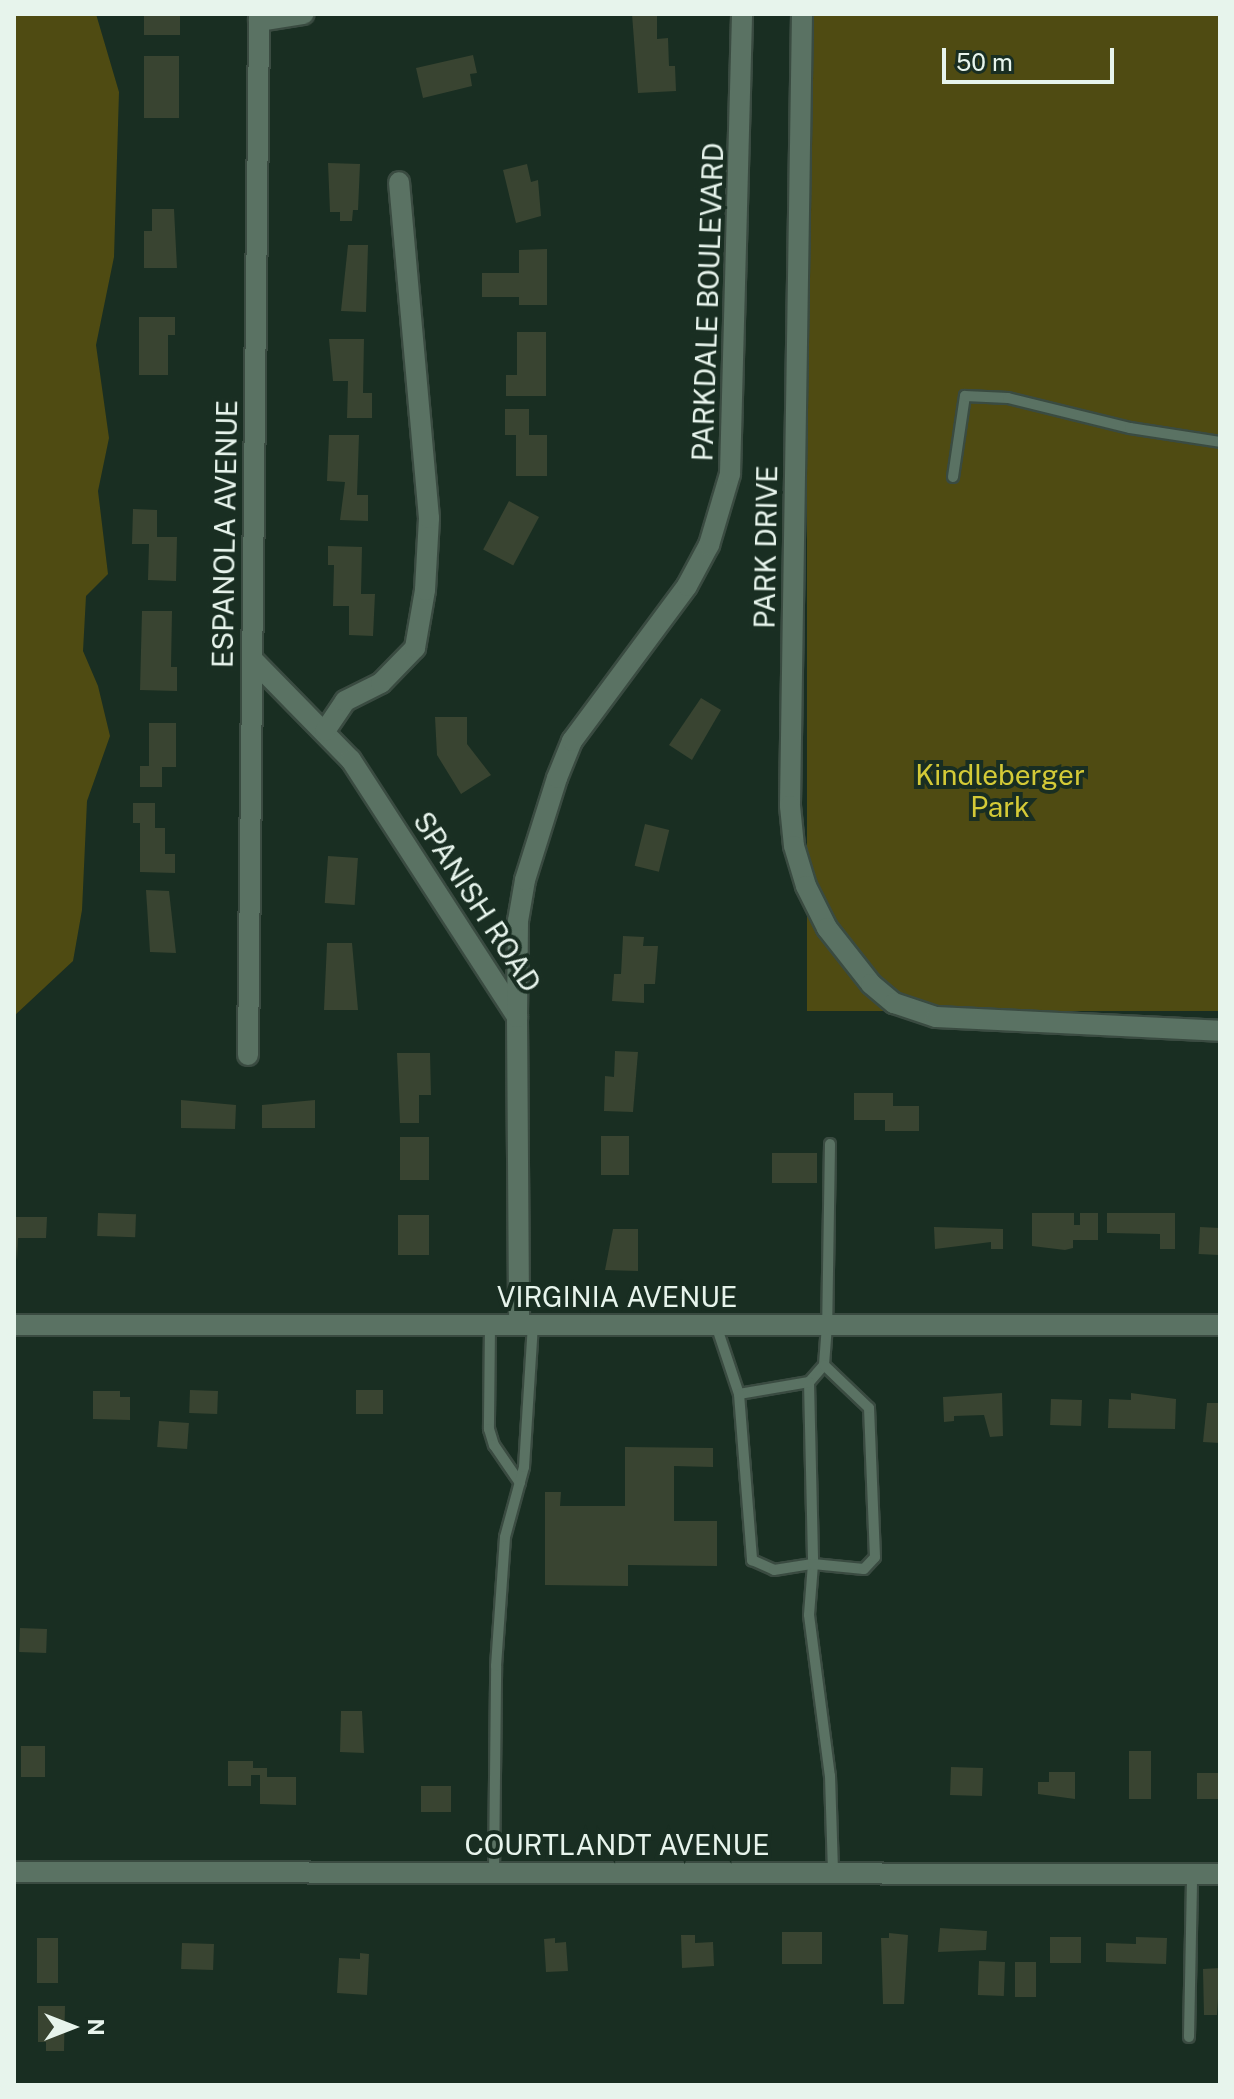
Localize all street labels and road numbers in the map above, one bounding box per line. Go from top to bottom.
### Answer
street label: PARKDALE BOULEVARD [686,142,730,462]
street label: ESPANOLA AVENUE [206,400,244,668]
street label: PARK DRIVE [748,465,784,629]
street label: SPANISH ROAD [406,806,548,998]
street label: VIRGINIA AVENUE [497,1280,737,1314]
street label: COURTLANDT AVENUE [464,1828,770,1862]

